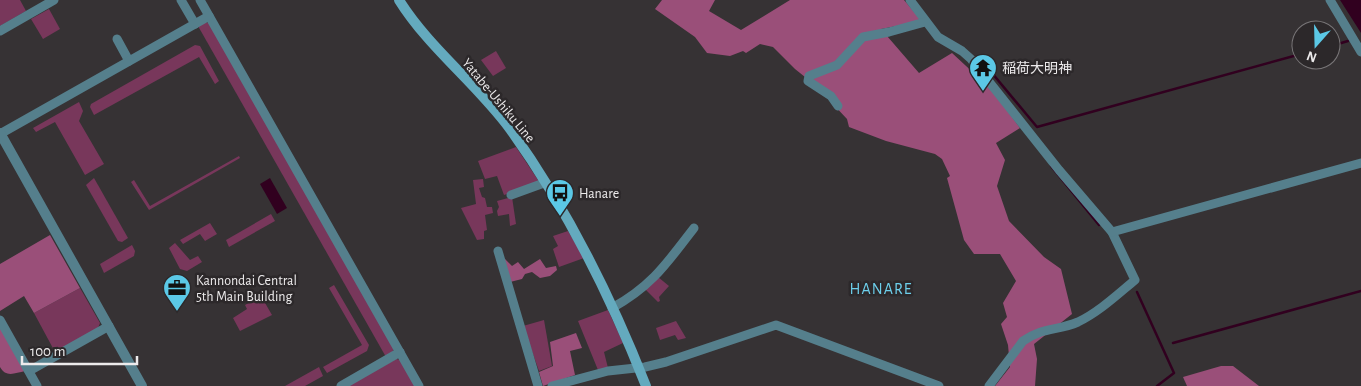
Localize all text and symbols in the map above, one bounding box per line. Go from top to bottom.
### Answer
north arrow [1291,20,1341,70]
text: N [1305,48,1319,65]
temple icon: 稲荷大明神 [968,53,998,92]
street label: Yatabe-Ushiku Line [459,56,537,145]
place label: 稲荷大明神 [1002,61,1072,76]
bus stop icon: Hanare [545,178,575,217]
place label: Hanare [579,187,619,201]
office icon: Kannondai Central 5th Main Building [162,273,192,312]
place label: Kannondai Central 5th Main Building [196,274,297,304]
district label: HANARE [850,281,912,297]
scale bar [22,334,138,366]
text: 100 m [30,344,65,359]

